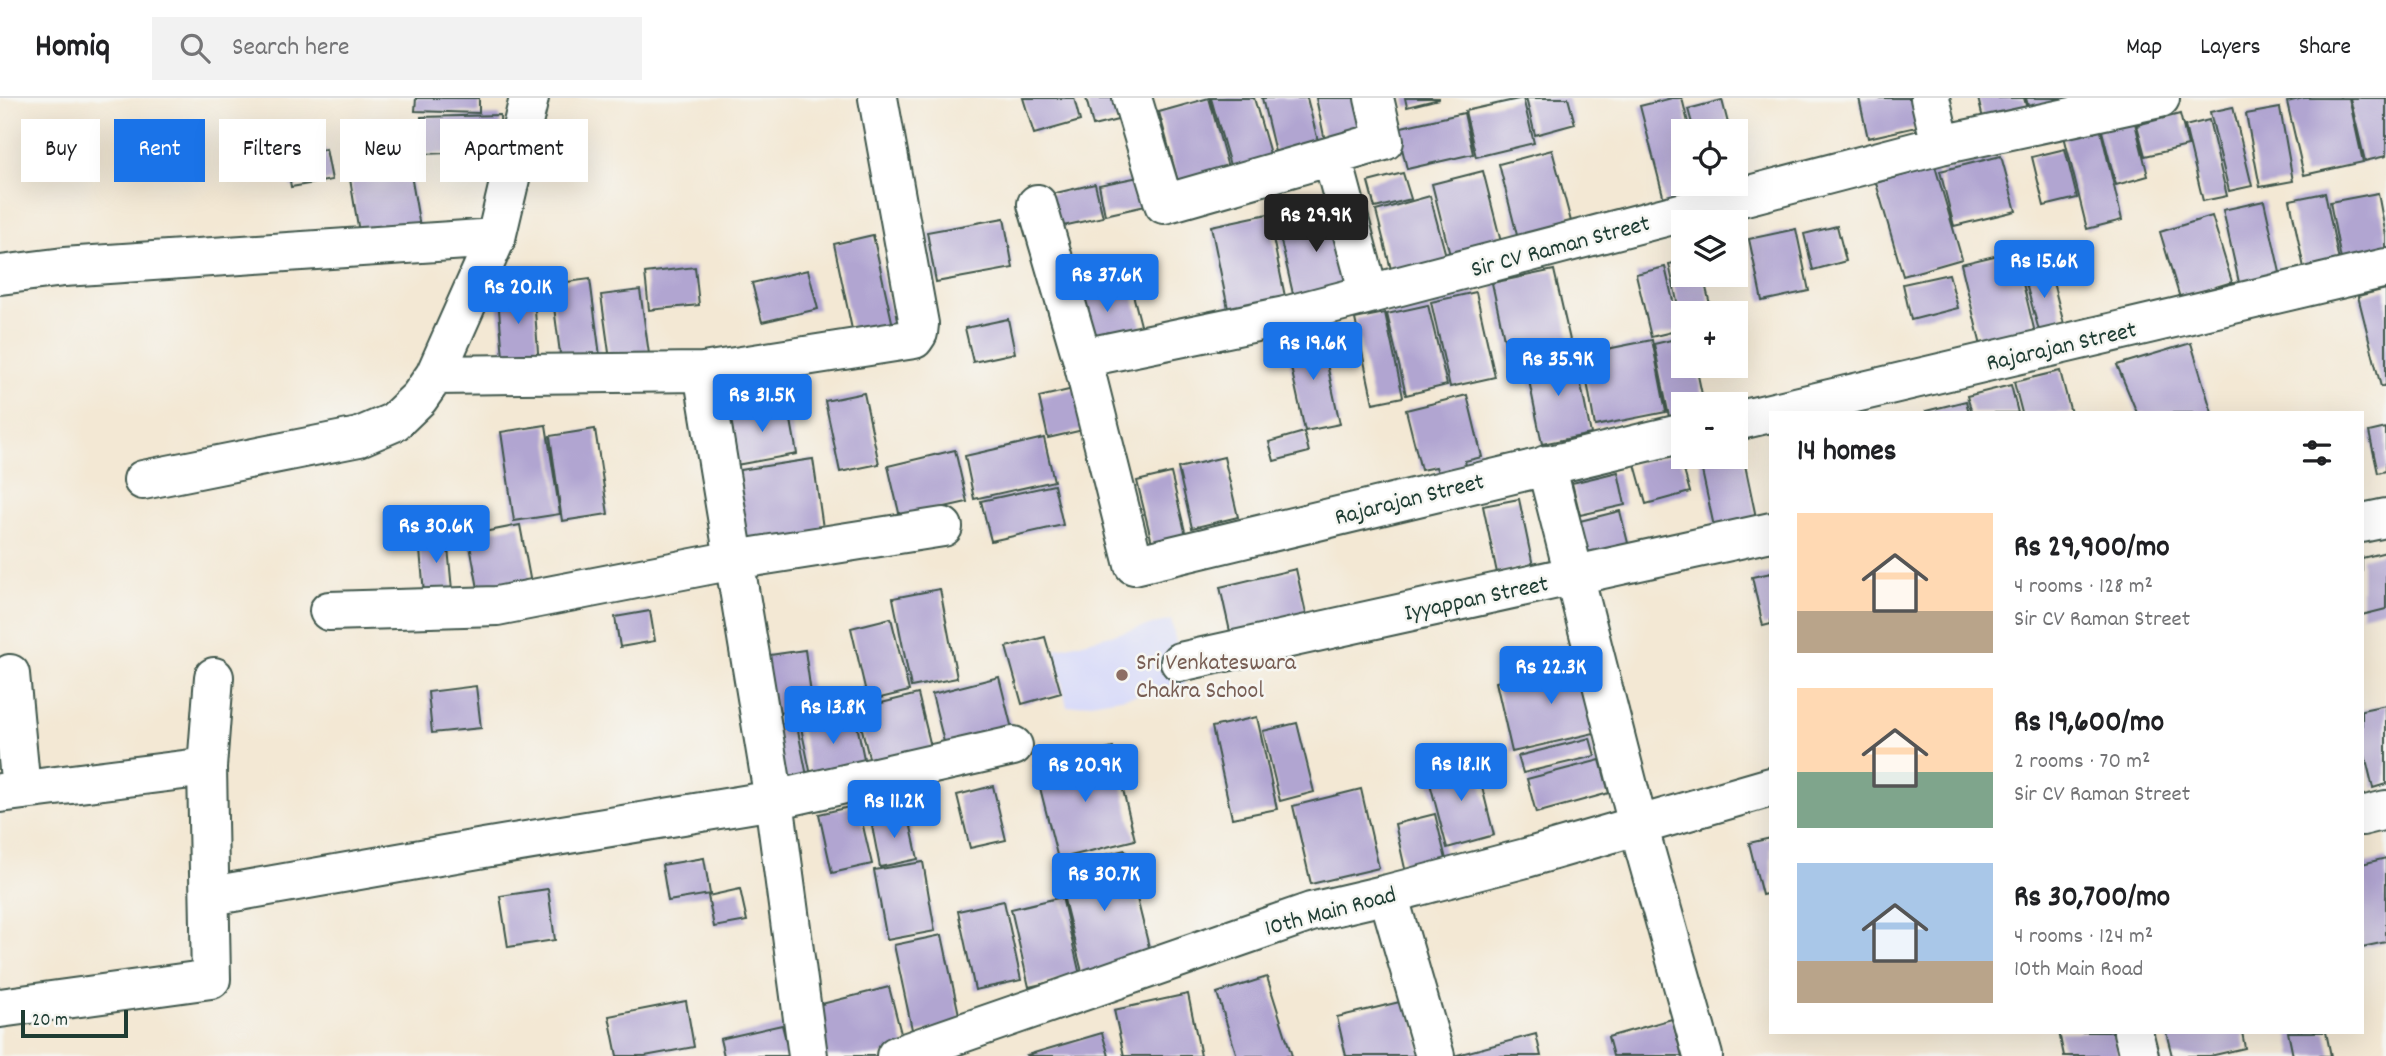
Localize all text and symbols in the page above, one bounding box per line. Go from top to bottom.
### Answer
search box [152,17,642,80]
text: Homiq [35,25,110,72]
icon: search [176,29,214,67]
text: Search here [232,30,349,67]
text: Map [2126,31,2162,65]
text: Layers [2200,31,2261,65]
text: Share [2299,31,2351,65]
chip: Buy [21,119,100,182]
chip: Rent [114,119,205,182]
chip: Filters [219,119,326,182]
chip: New [340,119,426,182]
chip: Apartment [440,119,588,182]
map controls [1671,119,1748,469]
button: locate [1671,119,1748,196]
pin: Rs 29.9K [1244,194,1388,254]
text: Rs 29.9K [1280,200,1352,233]
street label: Sir CV Raman Street [1468,208,1654,288]
button: layers [1671,210,1748,287]
pin: Rs 15.6K [1972,240,2116,300]
text: Rs 15.6K [2010,246,2078,279]
pin: Rs 37.6K [1035,254,1179,314]
text: Rs 37.6K [1072,260,1142,293]
pin: Rs 20.1K [446,266,590,326]
text: Rs 20.1K [484,272,552,305]
button: + [1671,301,1748,378]
street label: Rajarajan Street [1983,314,2140,382]
pin: Rs 19.6K [1241,322,1385,382]
text: Rs 19.6K [1279,328,1347,361]
pin: Rs 35.9K [1486,338,1630,398]
text: Rs 35.9K [1522,344,1594,377]
pin: Rs 31.5K [690,374,834,434]
text: Rs 31.5K [729,380,795,413]
button: − [1671,392,1748,469]
text: 14 homes [1797,432,1896,475]
icon: filters [2298,434,2336,472]
street label: Rajarajan Street [1331,466,1488,536]
pin: Rs 30.6K [364,505,508,565]
text: Rs 30.6K [399,511,473,544]
text: Rs 29,900/mo [2014,528,2170,571]
icon: home [1853,541,1937,625]
street label: Iyyappan Street [1401,568,1552,632]
text: 4 rooms · 128 m² [2014,571,2153,604]
text: Sir CV Raman Street [2014,604,2190,637]
pin: Rs 22.3K [1479,646,1623,706]
place label: Sri Venkateswara Chakra School [1136,647,1297,709]
text: Rs 22.3K [1516,652,1586,685]
marker: Sri Venkateswara Chakra School [1114,667,1130,683]
pin: Rs 13.8K [761,686,905,746]
text: Rs 13.8K [800,692,866,725]
text: Rs 19,600/mo [2014,703,2164,746]
icon: home [1853,716,1937,800]
pin: Rs 20.9K [1013,744,1157,804]
pin: Rs 18.1K [1389,744,1533,803]
text: 2 rooms · 70 m² [2014,746,2150,779]
text: Rs 18.1K [1431,749,1491,782]
text: Rs 20.9K [1048,750,1122,783]
text: Sir CV Raman Street [2014,779,2190,812]
pin: Rs 11.2K [822,780,966,840]
text: Rs 11.2K [864,786,924,819]
pin: Rs 30.7K [1032,854,1176,913]
text: Rs 30.7K [1068,859,1140,892]
text: Rs 30,700/mo [2014,878,2170,921]
street label: 10th Main Road [1261,879,1400,947]
icon: home [1853,891,1937,975]
text: 4 rooms · 124 m² [2014,921,2153,954]
text: 10th Main Road [2014,954,2143,987]
scale bar [21,1007,128,1039]
text: 20 m [32,1008,68,1035]

